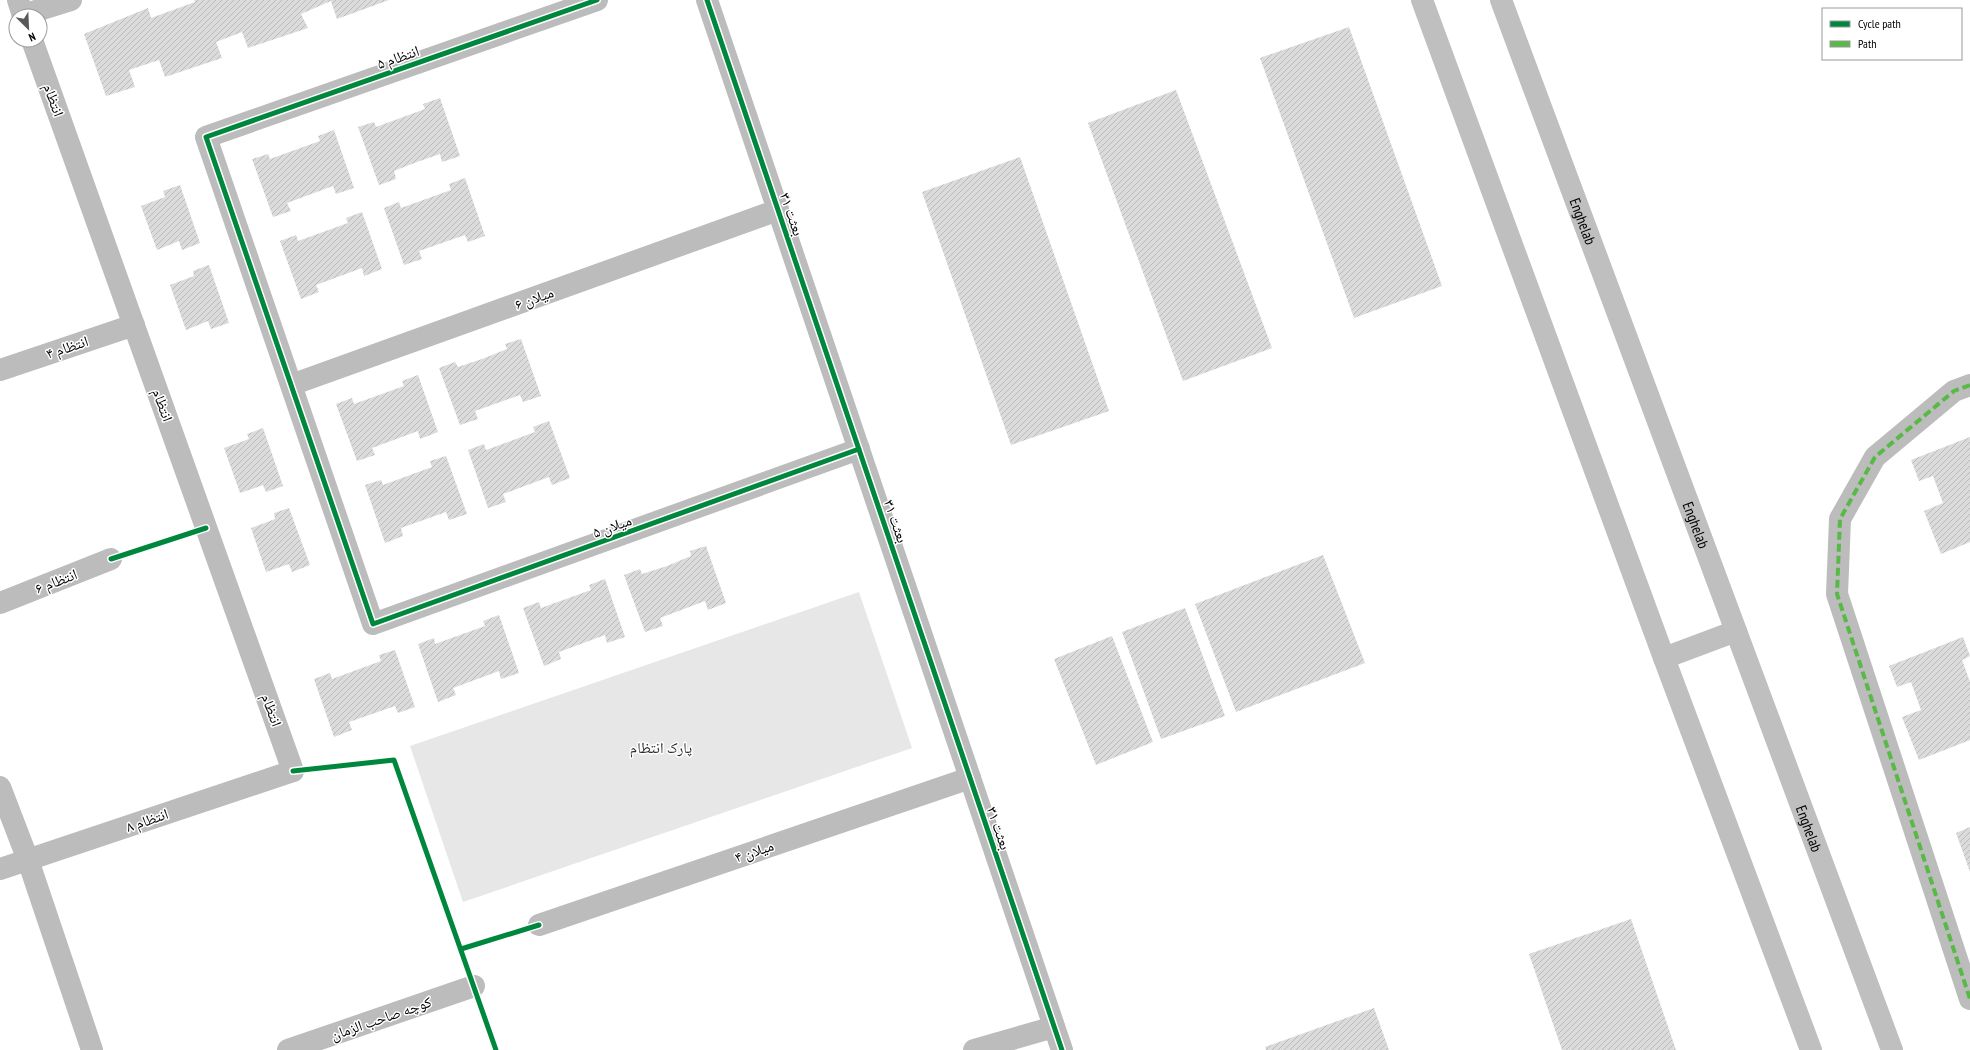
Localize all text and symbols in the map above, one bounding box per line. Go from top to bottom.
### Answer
north arrow [8,8,48,48]
legend [1822,8,1962,60]
text: Cycle path [1858,16,1901,31]
text: N [26,30,38,45]
text: Path [1858,36,1876,51]
street label: انتظام ۵ [374,41,422,74]
street label: انتظام [38,81,69,119]
street label: بعثت ۳۱ [776,190,808,238]
street label: Enghelab [1566,195,1601,247]
street label: میلان ۶ [512,282,557,315]
street label: انتظام ۴ [43,331,91,364]
street label: انتظام [147,386,178,424]
street label: بعثت ۳۱ [880,497,912,545]
street label: Enghelab [1679,499,1714,551]
street label: میلان ۵ [590,510,635,543]
street label: انتظام ۶ [32,564,80,599]
street label: انتظام [256,691,287,729]
park label: پارک انتظام [630,738,692,758]
street label: Enghelab [1792,802,1827,854]
street label: انتظام ۸ [123,804,171,837]
street label: بعثت ۳۱ [983,804,1015,852]
street label: میلان ۴ [732,835,777,867]
street label: کوچه صاحب الزمان [328,992,434,1045]

